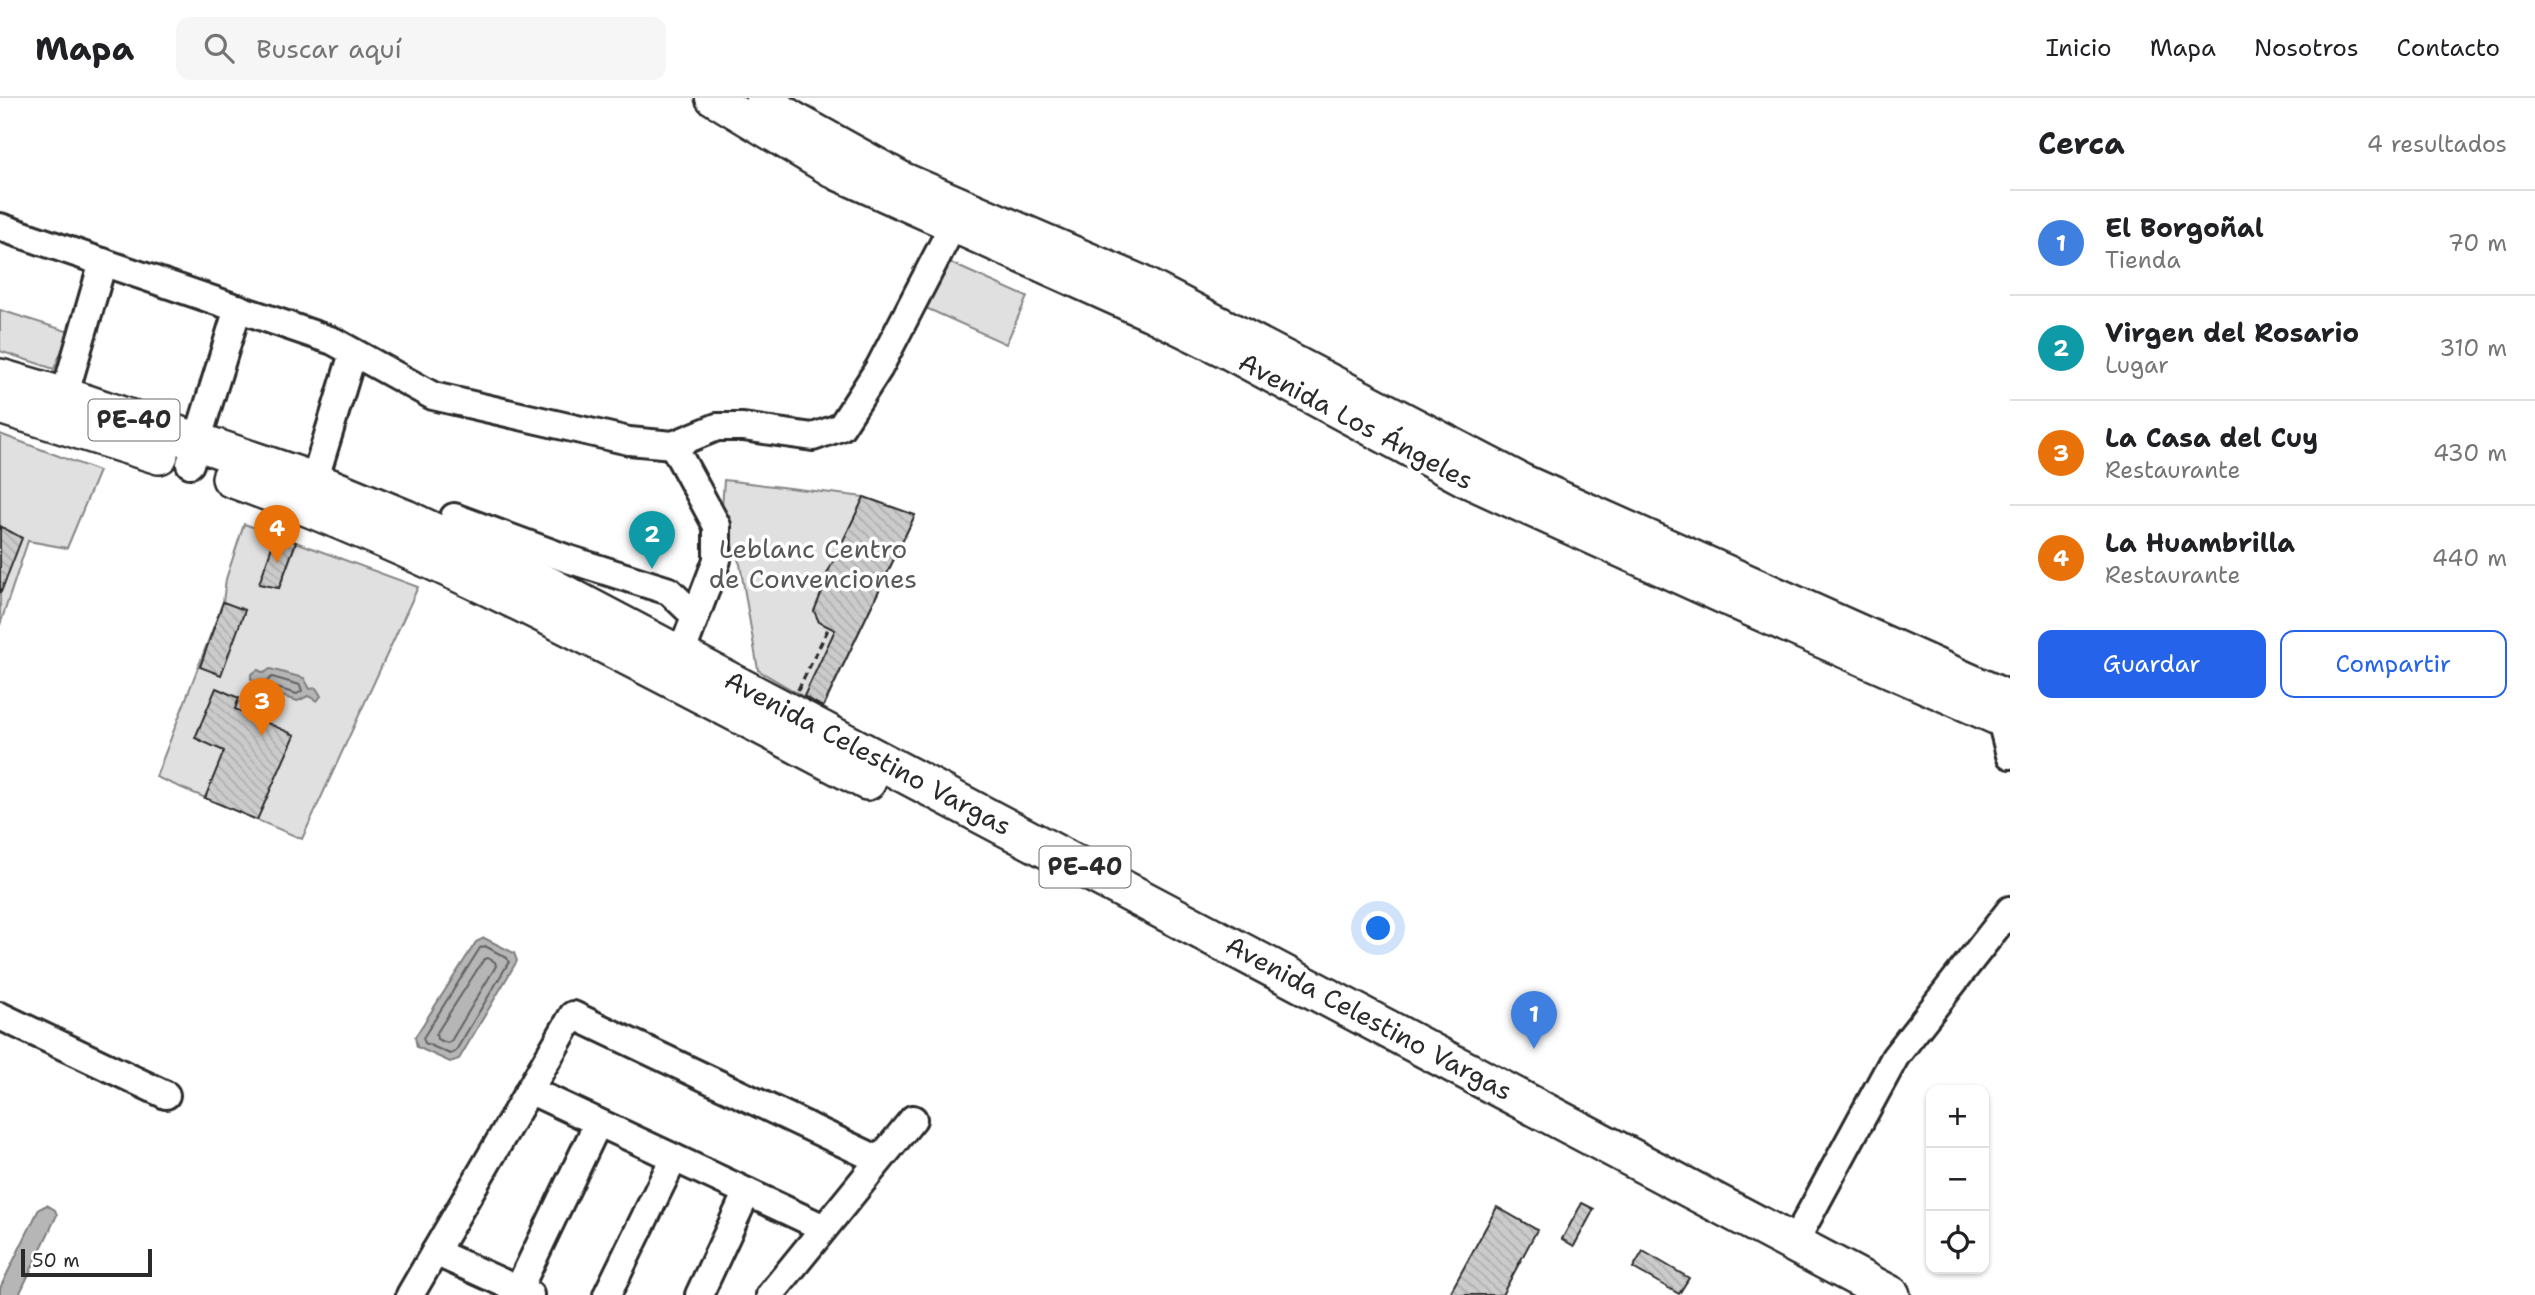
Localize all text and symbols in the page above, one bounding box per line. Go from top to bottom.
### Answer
search box [176,17,666,80]
text: Mapa [35,26,134,71]
icon: search [200,29,238,67]
text: Buscar aquí [256,31,402,66]
text: Inicio [2046,32,2112,64]
text: Mapa [2150,32,2216,64]
text: Nosotros [2254,32,2359,64]
text: Contacto [2397,32,2500,64]
text: Cerca [2038,123,2125,164]
text: 4 resultados [2367,129,2507,159]
text: El Borgoñal [2105,210,2264,245]
text: 1 [2056,228,2066,258]
text: 70 m [2448,228,2507,258]
text: Tienda [2105,245,2181,275]
text: Virgen del Rosario [2105,315,2359,350]
text: 2 [2053,333,2069,363]
text: 310 m [2439,333,2507,363]
street label: Avenida Los Ángeles [1233,344,1480,497]
text: Lugar [2105,350,2169,380]
road number: PE-40 [88,400,180,440]
text: La Casa del Cuy [2105,420,2318,455]
text: 3 [2053,438,2069,468]
text: 430 m [2433,438,2507,468]
text: Restaurante [2105,455,2240,485]
pin: 4 [254,505,300,563]
pin: 2 [629,511,675,569]
text: La Huambrilla [2105,525,2295,560]
park label: Leblanc Centro de Convenciones [709,531,917,596]
text: 4 [2053,543,2069,573]
text: 440 m [2432,543,2507,573]
text: Restaurante [2105,560,2240,590]
button: Guardar [2038,630,2266,698]
button: Compartir [2280,630,2507,698]
street label: Avenida Celestino Vargas [719,662,1018,843]
pin: 3 [239,678,285,736]
road number: PE-40 [1040,846,1130,888]
your location [1361,911,1395,945]
street label: Avenida Celestino Vargas [1220,927,1519,1108]
pin: 1 [1511,991,1557,1049]
map controls [1926,1085,1989,1274]
button: + [1926,1085,1989,1148]
button: − [1926,1148,1989,1211]
button: locate [1926,1211,1989,1274]
scale bar [21,1246,152,1278]
text: 50 m [32,1248,80,1273]

